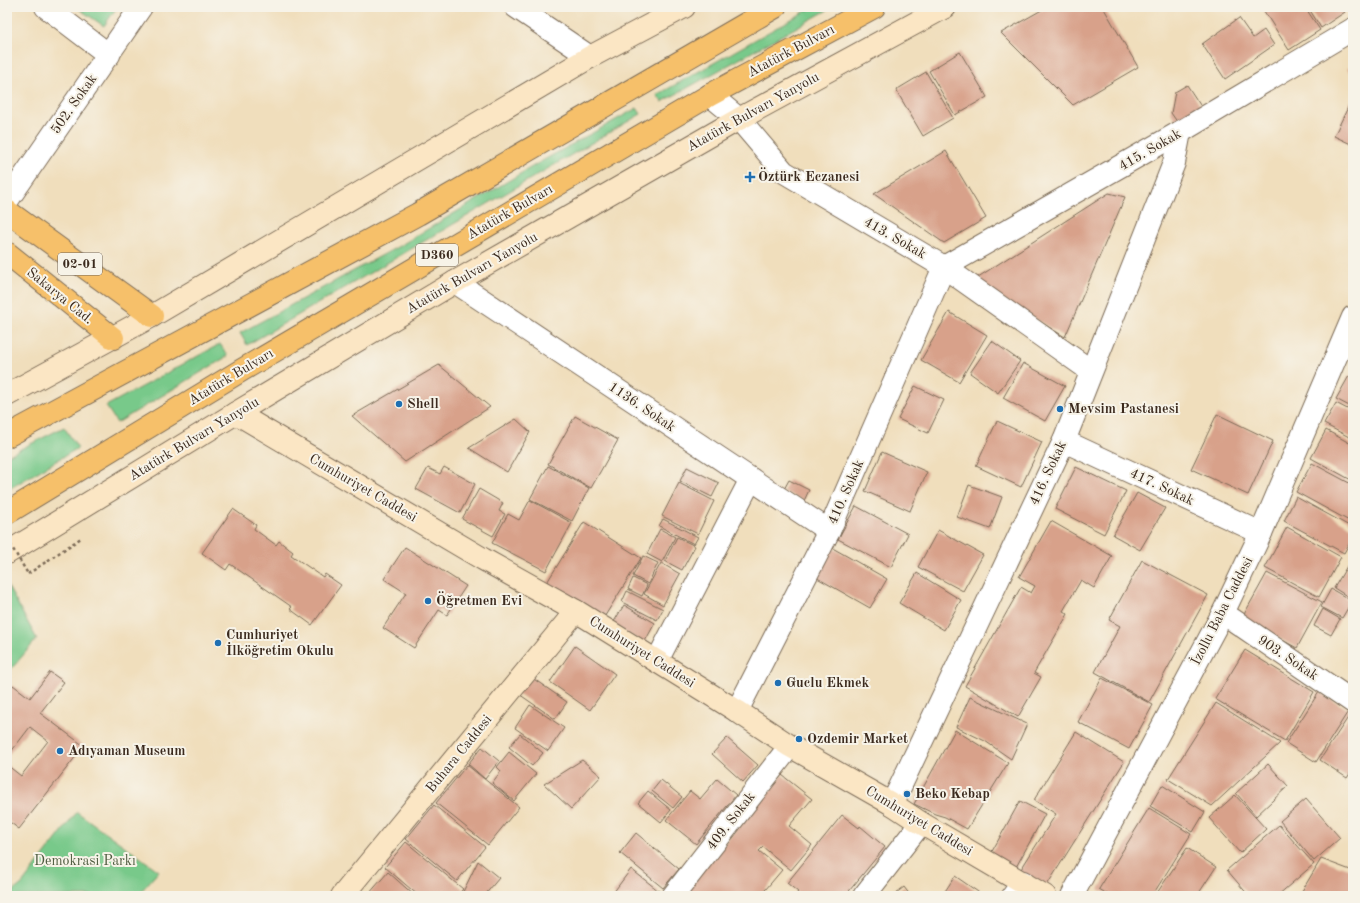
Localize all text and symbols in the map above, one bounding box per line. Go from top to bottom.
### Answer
street label: Atatürk Bulvarı [745,22,837,80]
street label: Atatürk Bulvarı Yanyolu [685,70,822,154]
street label: 502. Sokak [48,72,100,136]
street label: 415. Sokak [1116,127,1184,173]
place label: Öztürk Eczanesi [758,167,859,184]
marker: Öztürk Eczanesi [745,172,755,182]
street label: Atatürk Bulvarı [465,182,555,242]
street label: 413. Sokak [861,215,929,261]
street label: Atatürk Bulvarı Yanyolu [404,229,540,316]
road number: D360 [416,244,458,266]
road number: 02-01 [58,253,102,275]
street label: Sakarya Cad. [24,265,96,327]
street label: Atatürk Bulvarı [186,346,276,408]
street label: 1136. Sokak [606,380,678,434]
street label: Atatürk Bulvarı Yanyolu [127,394,262,483]
place label: Shell [407,397,439,411]
marker: Shell [394,399,404,409]
place label: Mevsim Pastanesi [1068,402,1179,416]
marker: Mevsim Pastanesi [1055,404,1065,414]
street label: 416. Sokak [1027,439,1069,507]
street label: Cumhuriyet Caddesi [307,451,419,525]
street label: 410. Sokak [826,457,866,527]
street label: 417. Sokak [1128,466,1196,508]
street label: İzollu Baba Caddesi [1186,553,1255,667]
place label: Öğretmen Evi [436,591,522,608]
marker: Öğretmen Evi [423,596,433,606]
street label: Cumhuriyet Caddesi [587,614,698,690]
place label: Cumhuriyet İlköğretim Okulu [226,628,334,658]
street label: 903. Sokak [1255,633,1321,683]
marker: Cumhuriyet İlköğretim Okulu [213,638,223,648]
place label: Guclu Ekmek [786,676,870,690]
marker: Guclu Ekmek [773,678,783,688]
street label: Buhara Caddesi [424,712,495,795]
place label: Ozdemir Market [807,732,908,746]
marker: Ozdemir Market [794,734,804,744]
place label: Adıyaman Museum [68,744,185,758]
marker: Adıyaman Museum [55,746,65,756]
street label: Cumhuriyet Caddesi [863,784,975,858]
place label: Beko Kebap [915,787,990,801]
street label: 409. Sokak [704,789,758,853]
marker: Beko Kebap [902,789,912,799]
park label: Demokrasi Parkı [34,854,136,868]

